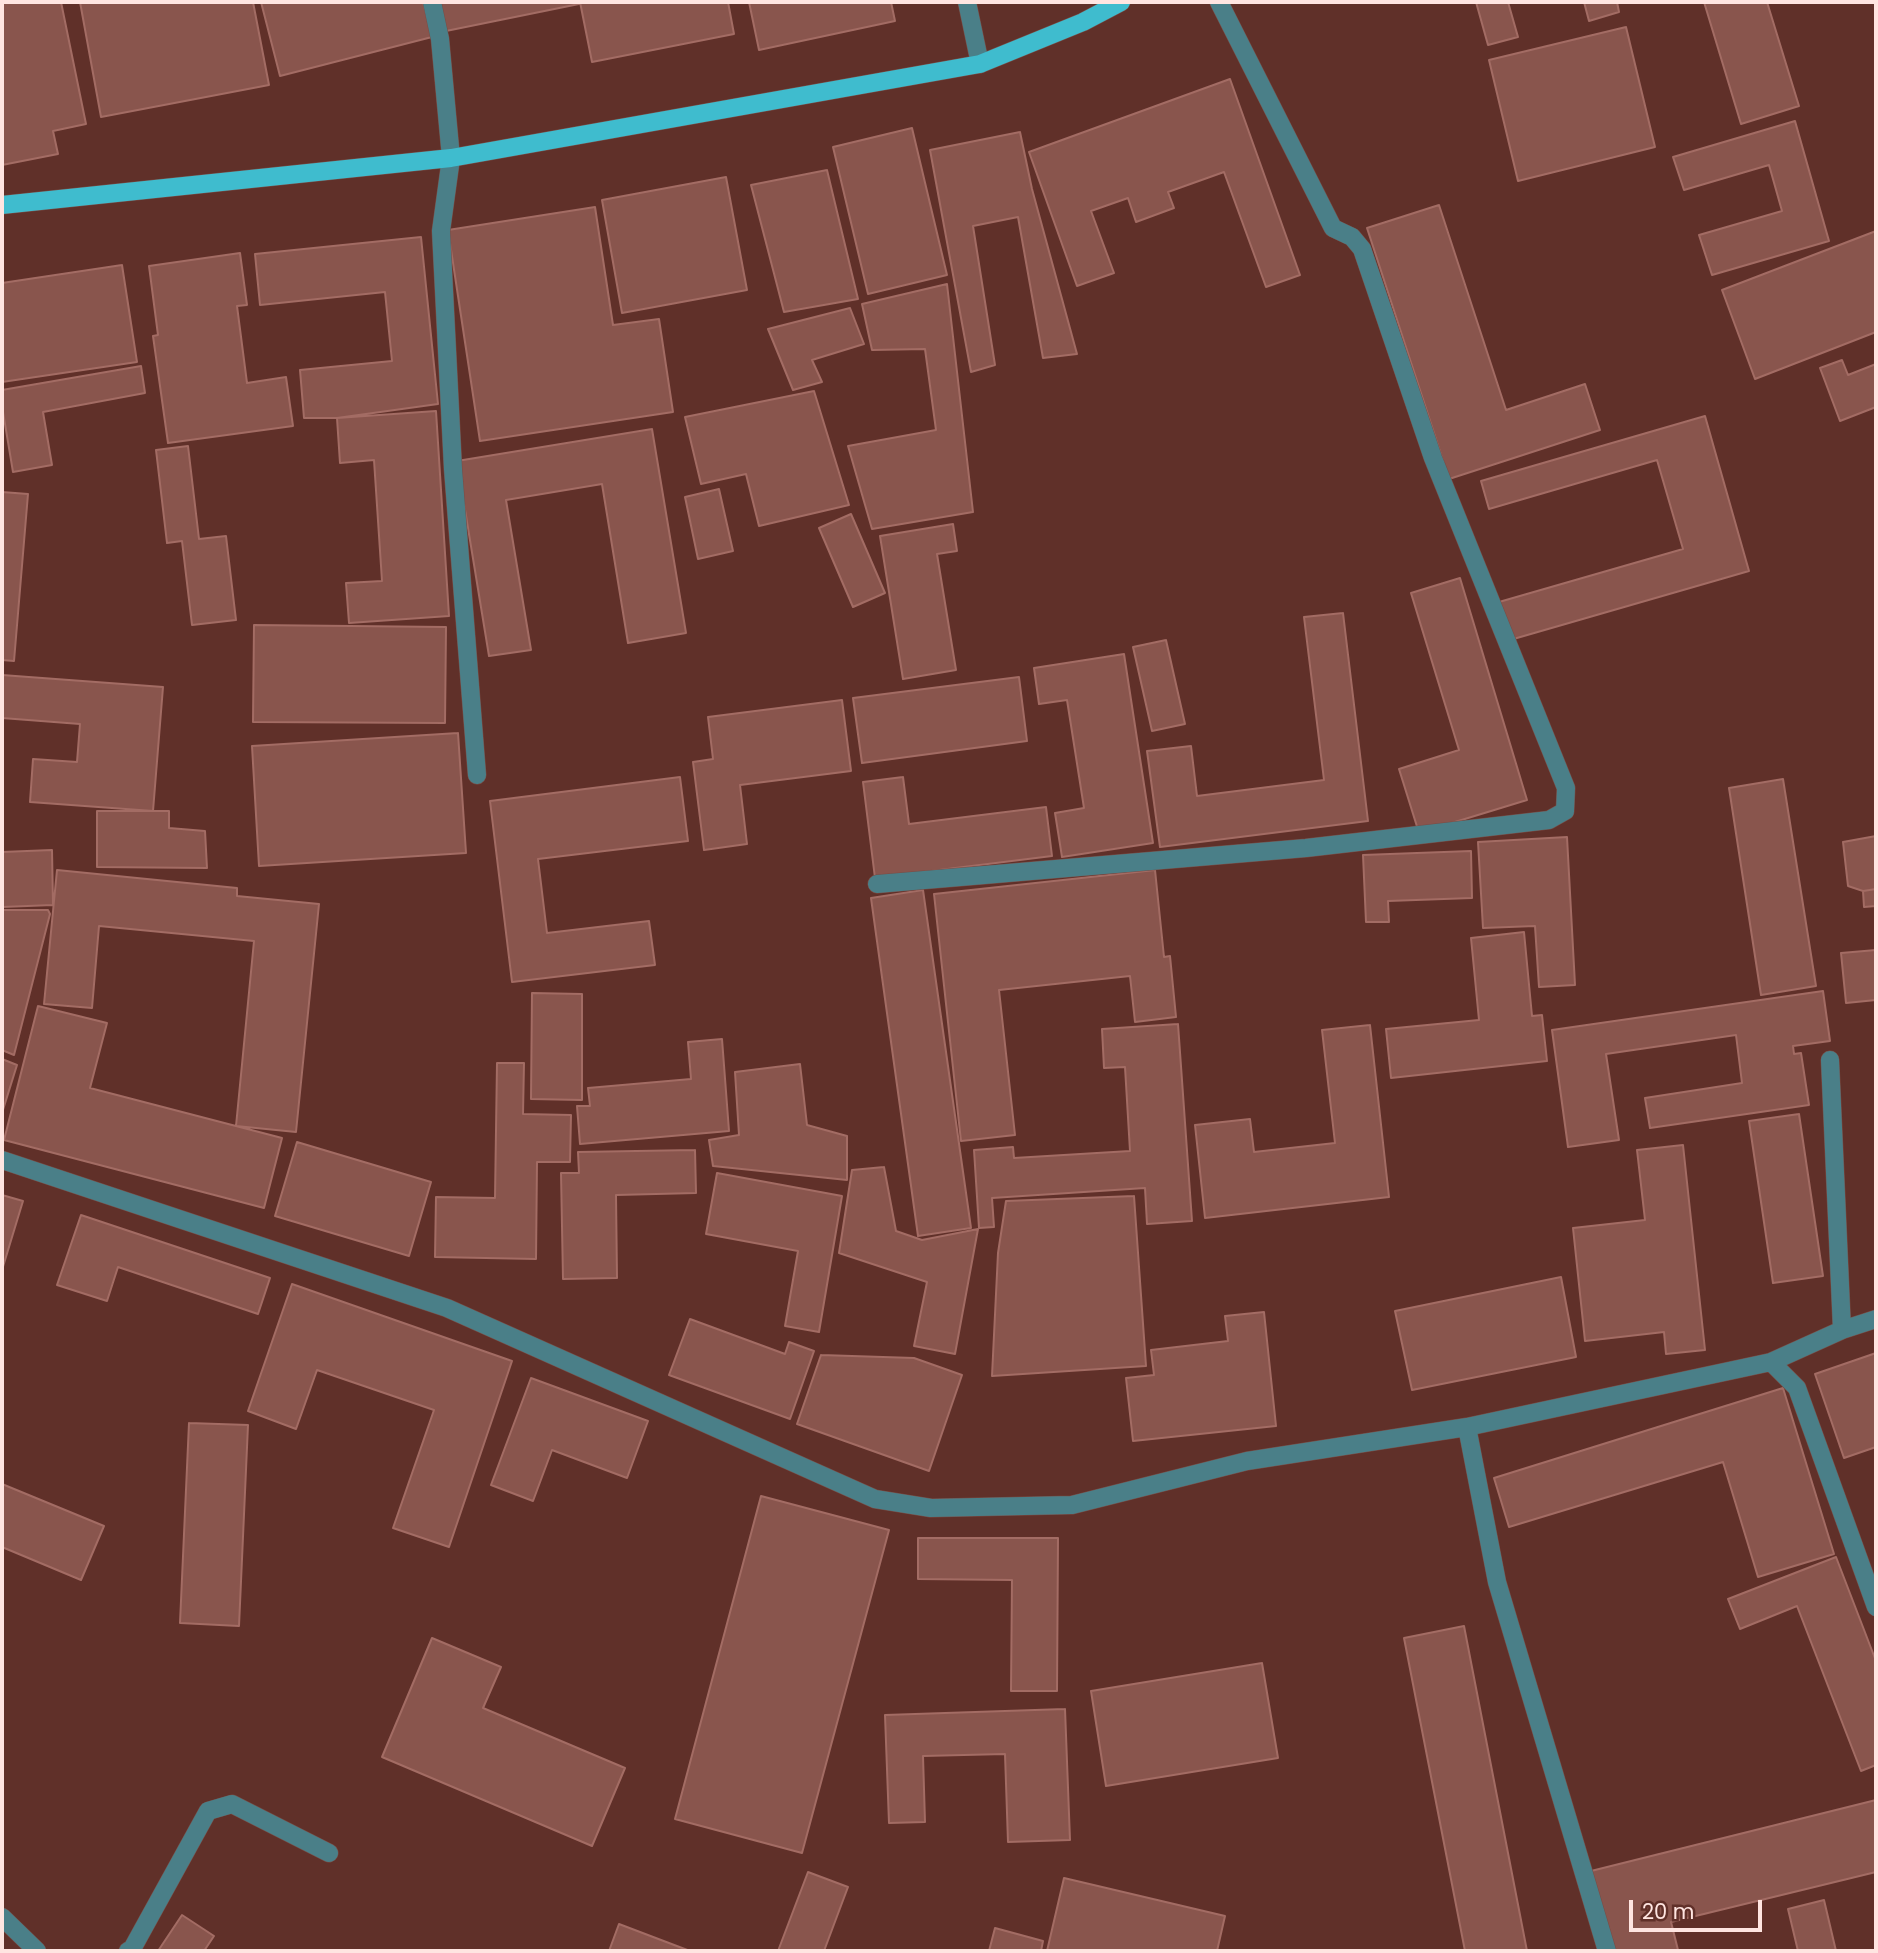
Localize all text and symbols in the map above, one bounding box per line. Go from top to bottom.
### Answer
scale bar [1633,1886,1766,1930]
text: 20 m [1642,1897,1695,1926]

